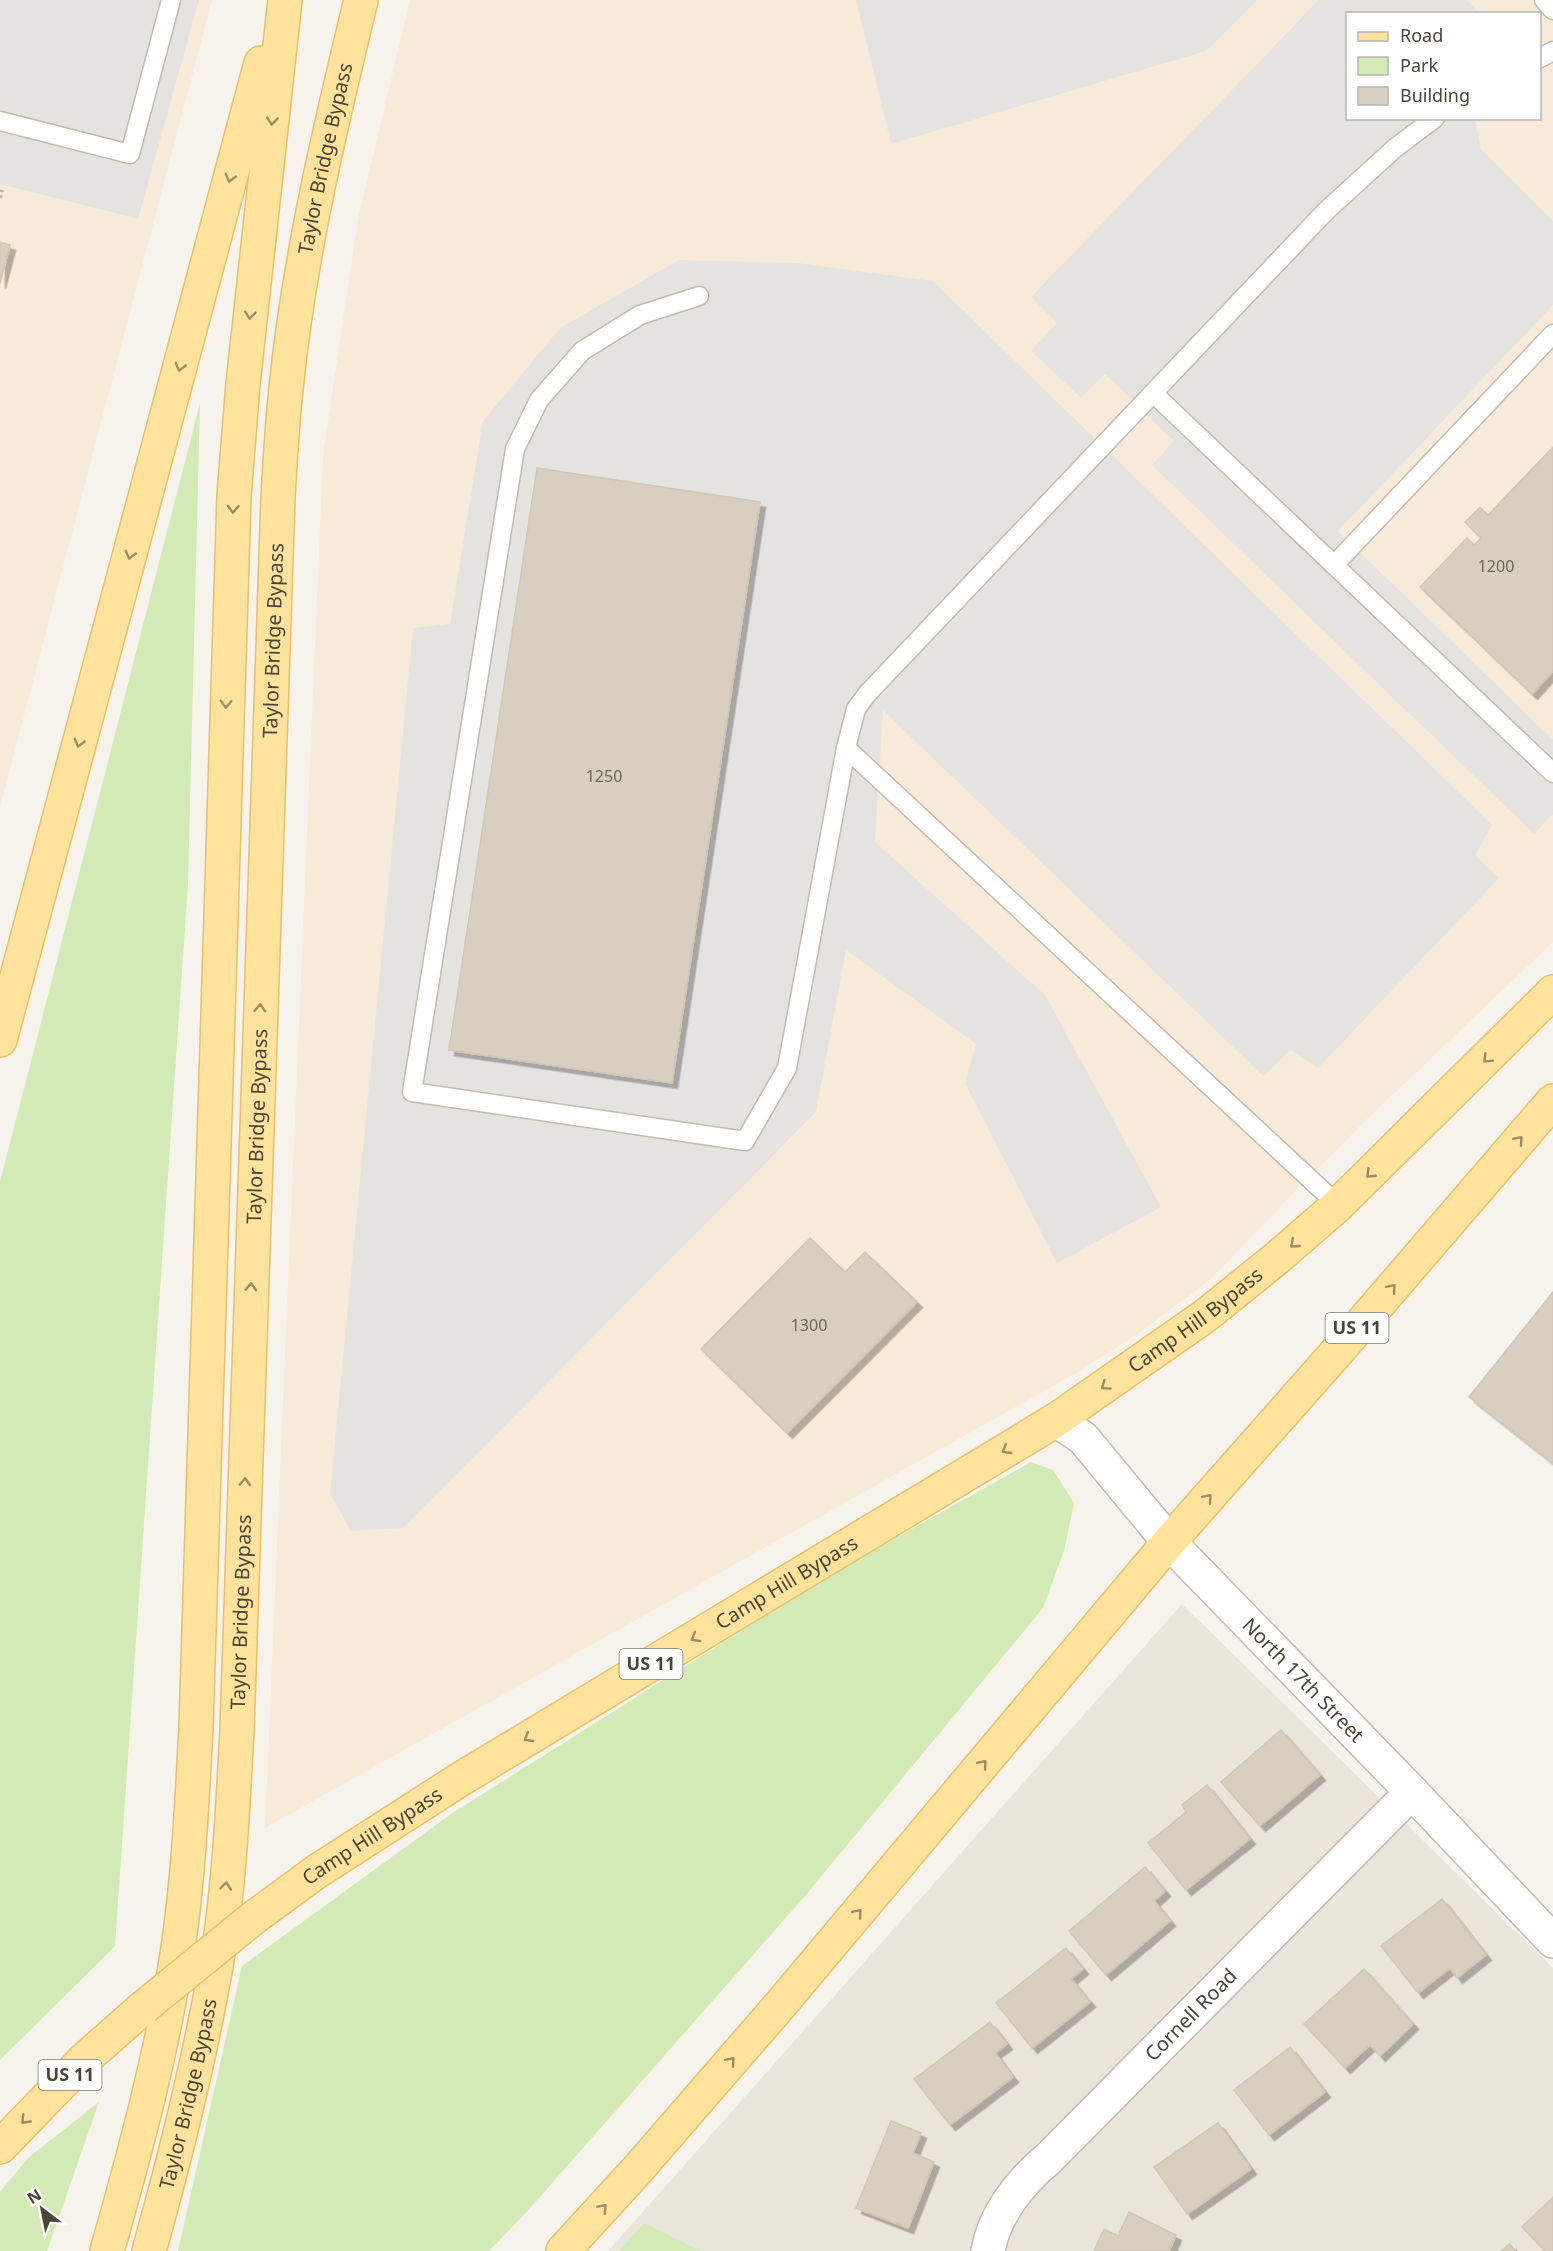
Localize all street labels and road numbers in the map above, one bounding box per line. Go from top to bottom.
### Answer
street label: Taylor Bridge Bypass [291,60,359,256]
street label: Taylor Bridge Bypass [256,543,289,739]
street label: Taylor Bridge Bypass [240,1028,273,1224]
street label: Camp Hill Bypass [1122,1261,1268,1379]
road number: US 11 [1326,1313,1388,1343]
street label: Taylor Bridge Bypass [224,1514,257,1710]
street label: Camp Hill Bypass [710,1529,863,1635]
street label: North 17th Street [1237,1612,1370,1748]
road number: US 11 [620,1649,682,1679]
street label: Camp Hill Bypass [296,1780,447,1891]
street label: Cornell Road [1139,1962,1242,2067]
street label: Taylor Bridge Bypass [152,1996,223,2192]
road number: US 11 [38,2060,101,2090]

